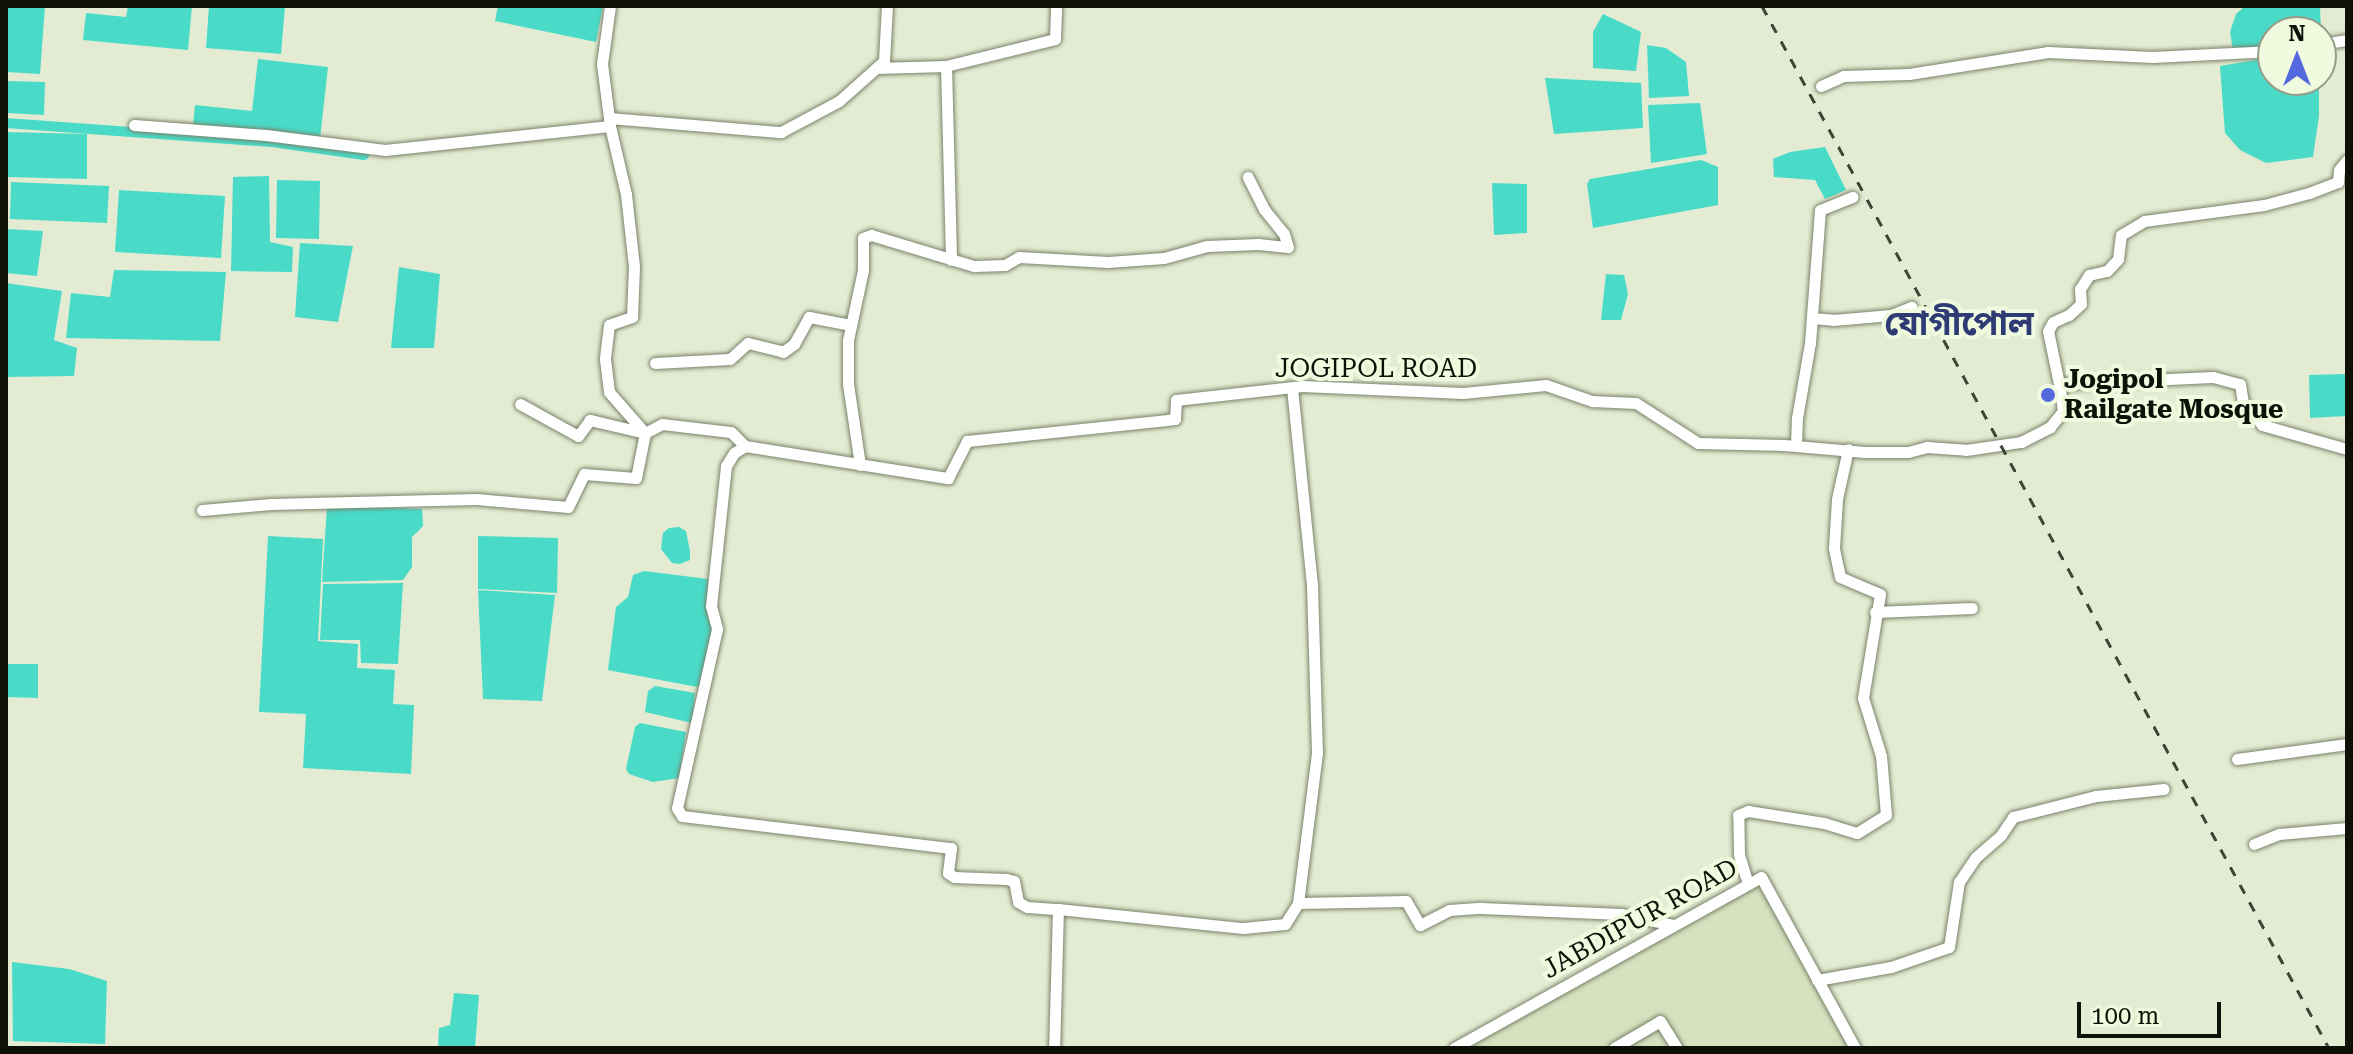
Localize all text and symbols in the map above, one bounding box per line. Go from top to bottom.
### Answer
north arrow [2257,16,2337,96]
text: N [2289,21,2305,46]
district label: যোগীপোল [1884,304,2034,344]
street label: JOGIPOL ROAD [1275,353,1477,385]
place label: Jogipol Railgate Mosque [2064,364,2283,426]
marker: Jogipol Railgate Mosque [2039,386,2057,404]
street label: JABDIPUR ROAD [1537,852,1743,986]
scale bar [2081,986,2225,1036]
text: 100 m [2091,1002,2159,1030]

